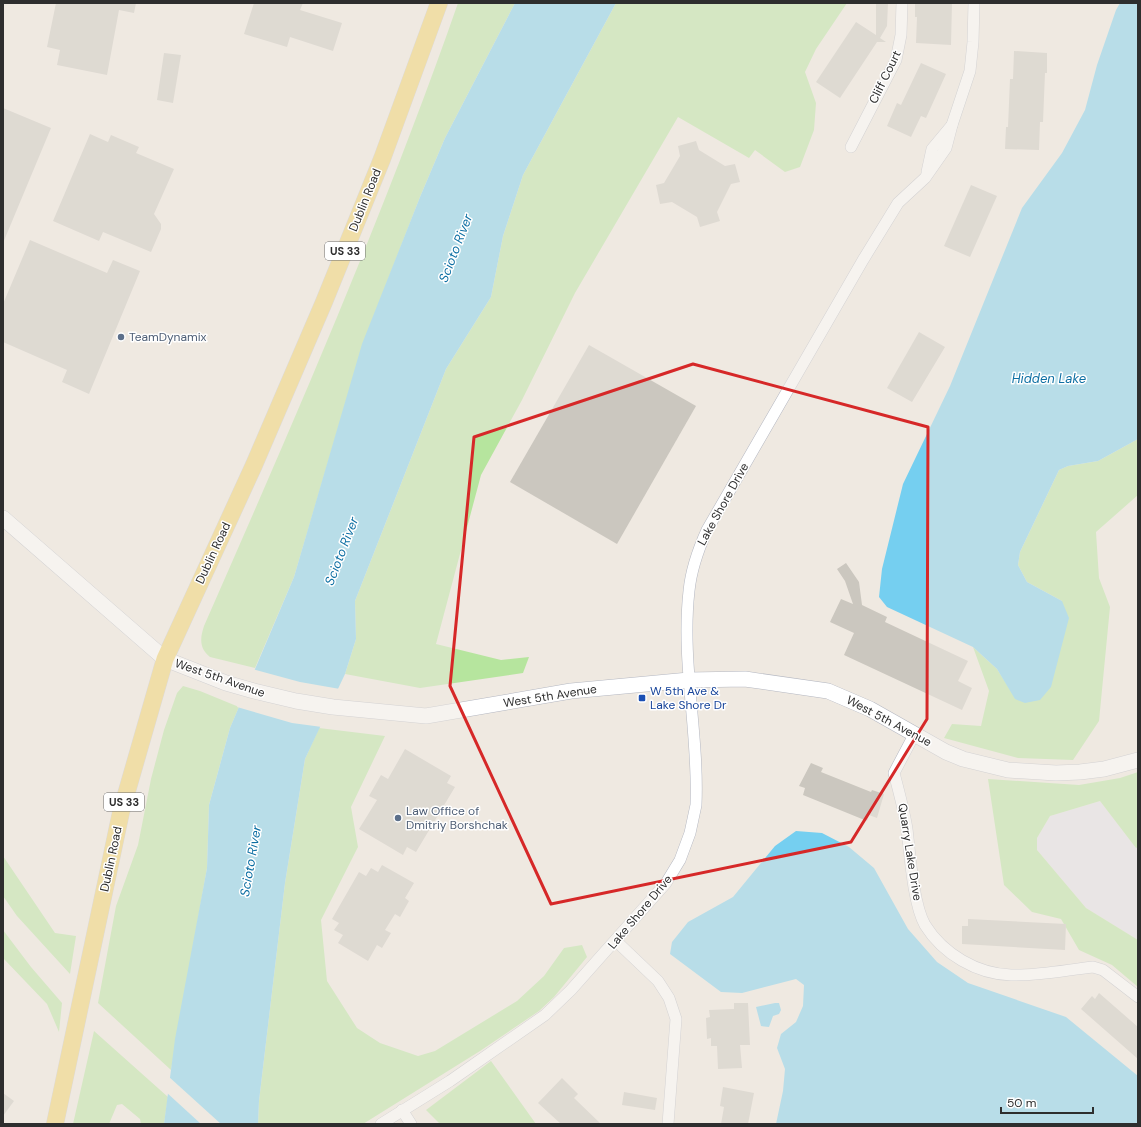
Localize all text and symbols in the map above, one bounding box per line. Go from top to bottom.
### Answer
street label: Cliff Court [865,48,905,106]
street label: Dublin Road [345,166,385,234]
water label: Scioto River [435,210,477,285]
road number: US 33 [325,242,365,260]
place label: TeamDynamix [129,329,207,345]
marker: TeamDynamix [116,332,126,342]
water label: Hidden Lake [1012,370,1086,387]
street label: Lake Shore Drive [694,460,752,548]
water label: Scioto River [321,513,363,588]
street label: Dublin Road [192,520,234,586]
street label: West 5th Avenue [173,655,267,701]
street label: West 5th Avenue [502,681,598,711]
place label: W 5th Ave & Lake Shore Dr [650,683,727,713]
street label: West 5th Avenue [844,692,935,750]
marker: W 5th Ave & Lake Shore Dr [637,693,647,703]
road number: US 33 [104,793,144,811]
street label: Quarry Lake Drive [894,802,926,902]
place label: Law Office of Dmitriy Borshchak [406,803,508,833]
marker: Law Office of Dmitriy Borshchak [393,813,403,823]
water label: Scioto River [236,823,265,898]
street label: Dublin Road [96,825,126,893]
street label: Lake Shore Drive [604,871,676,952]
scale bar [1001,1089,1093,1115]
text: 50 m [1007,1095,1036,1111]

